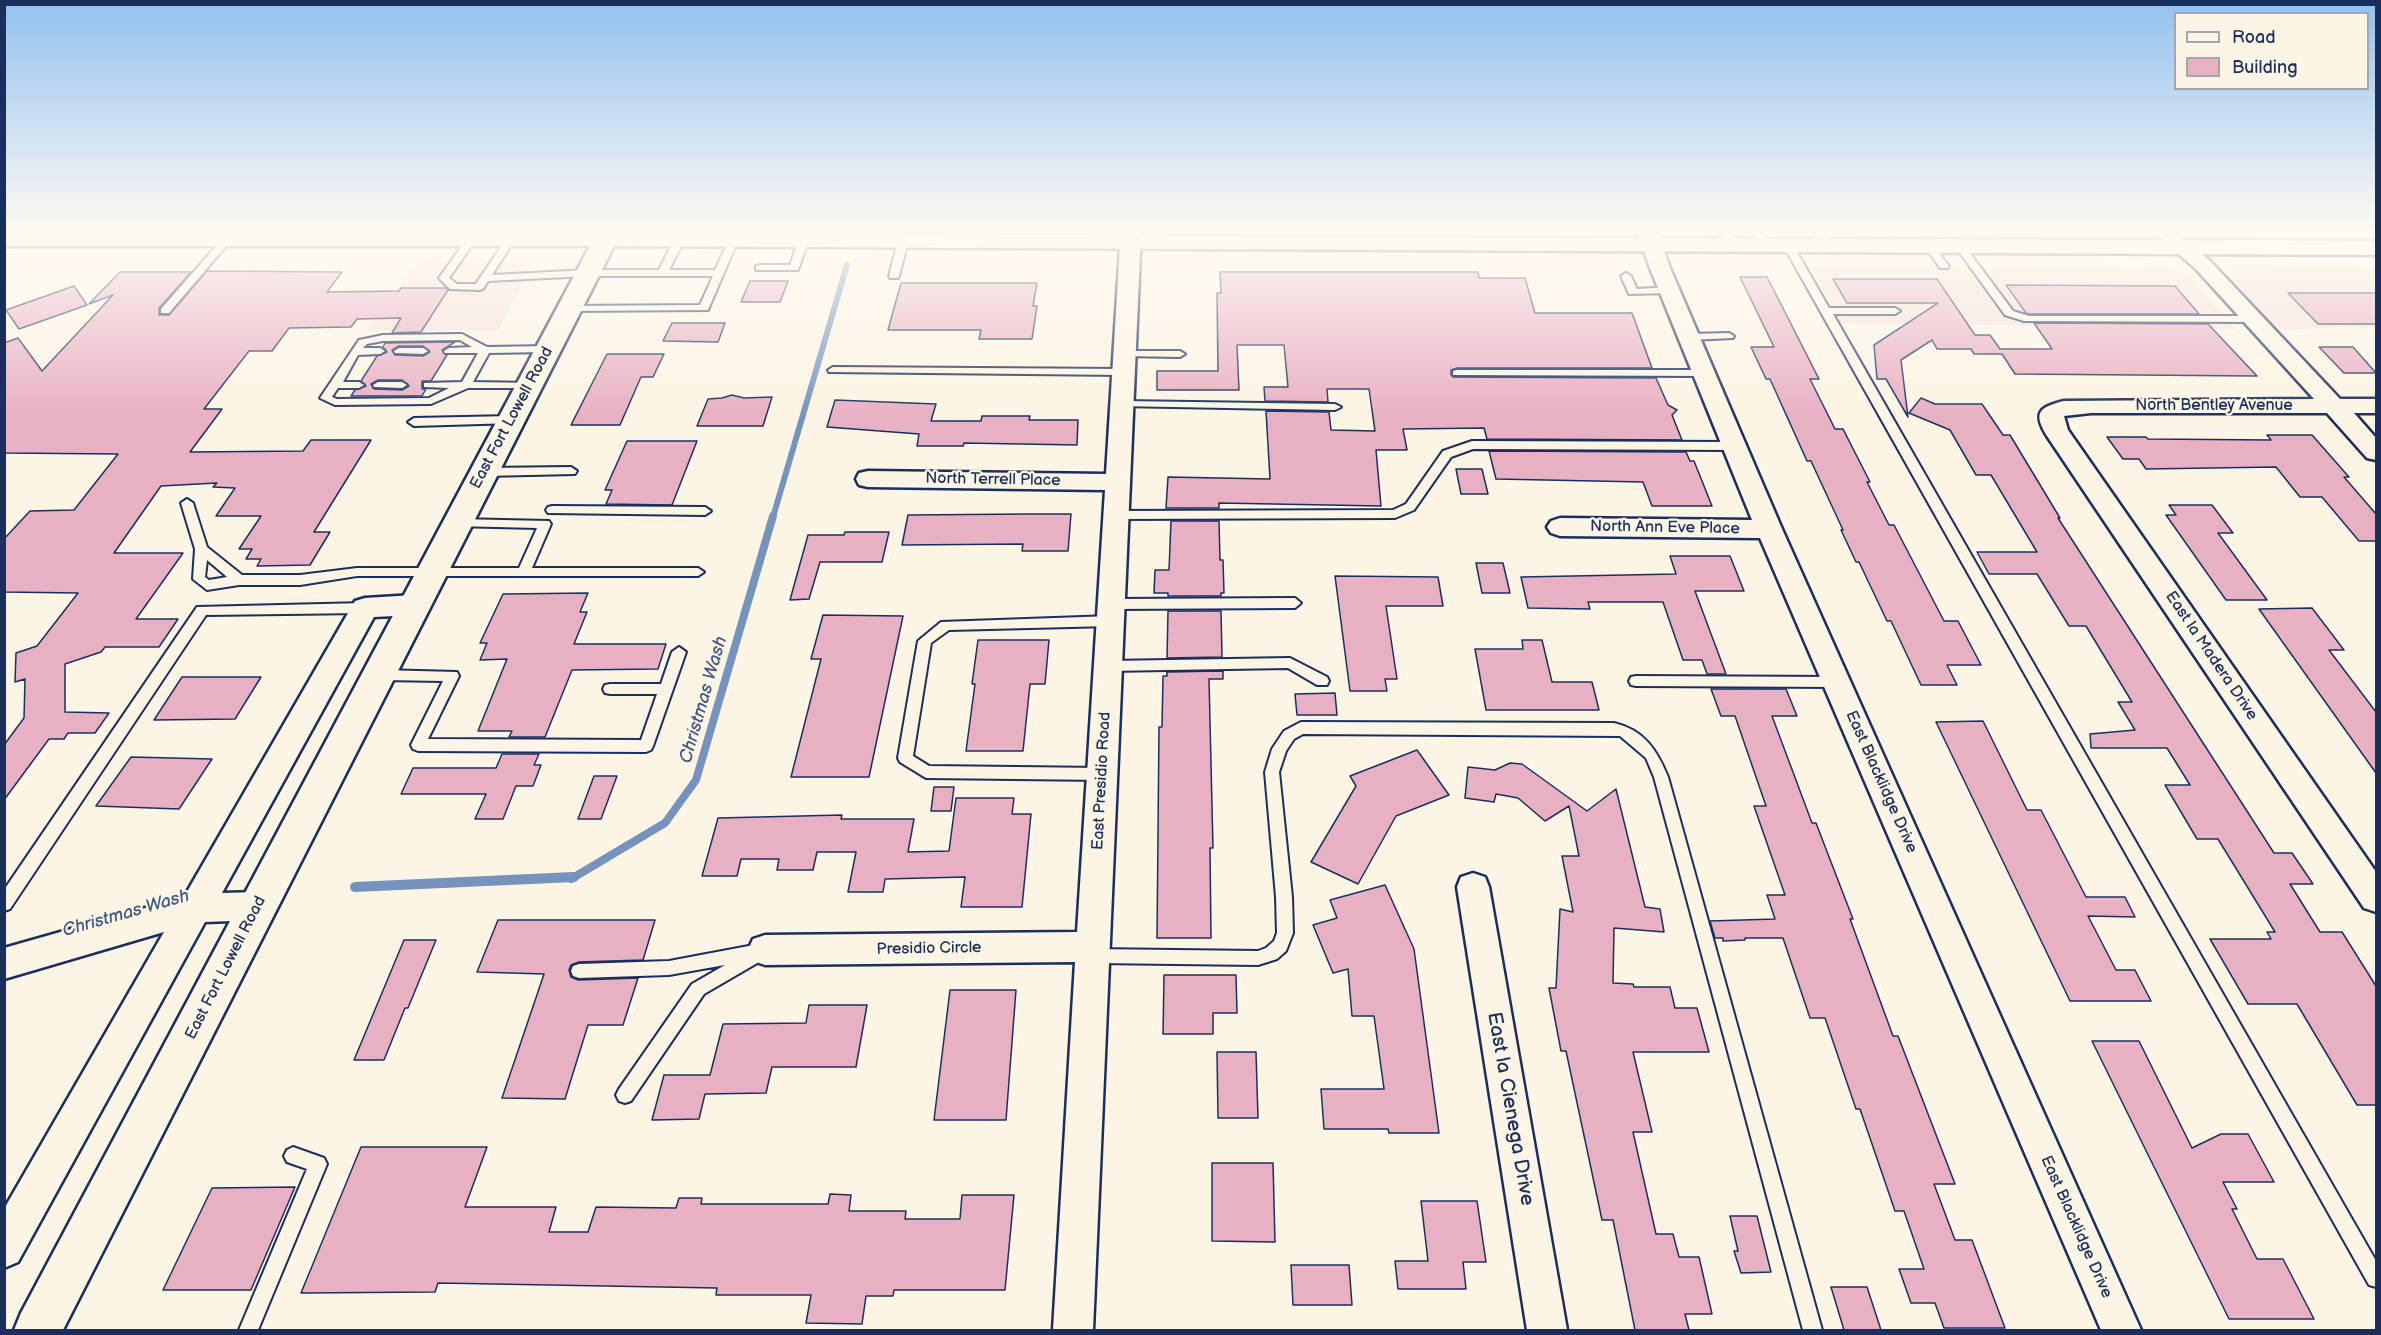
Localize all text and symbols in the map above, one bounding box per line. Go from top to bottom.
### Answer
legend [2174,12,2369,90]
text: Road [2232,27,2276,48]
text: Building [2232,57,2298,78]
street label: East Fort Lowell Road [466,344,558,492]
street label: North Bentley Avenue [2135,396,2293,416]
street label: North Terrell Place [925,469,1061,491]
street label: North Ann Eve Place [1590,517,1740,539]
street label: East la Madera Drive [2161,588,2261,724]
water label: Christmas Wash [676,634,732,766]
street label: East Blacklidge Drive [1841,708,1921,856]
street label: East Presidio Road [1089,711,1115,851]
water label: Christmas Wash [60,886,192,942]
street label: East Fort Lowell Road [182,893,270,1043]
street label: Presidio Circle [876,938,982,960]
street label: East la Cienega Drive [1481,1010,1539,1208]
street label: East Blacklidge Drive [2036,1153,2116,1301]

